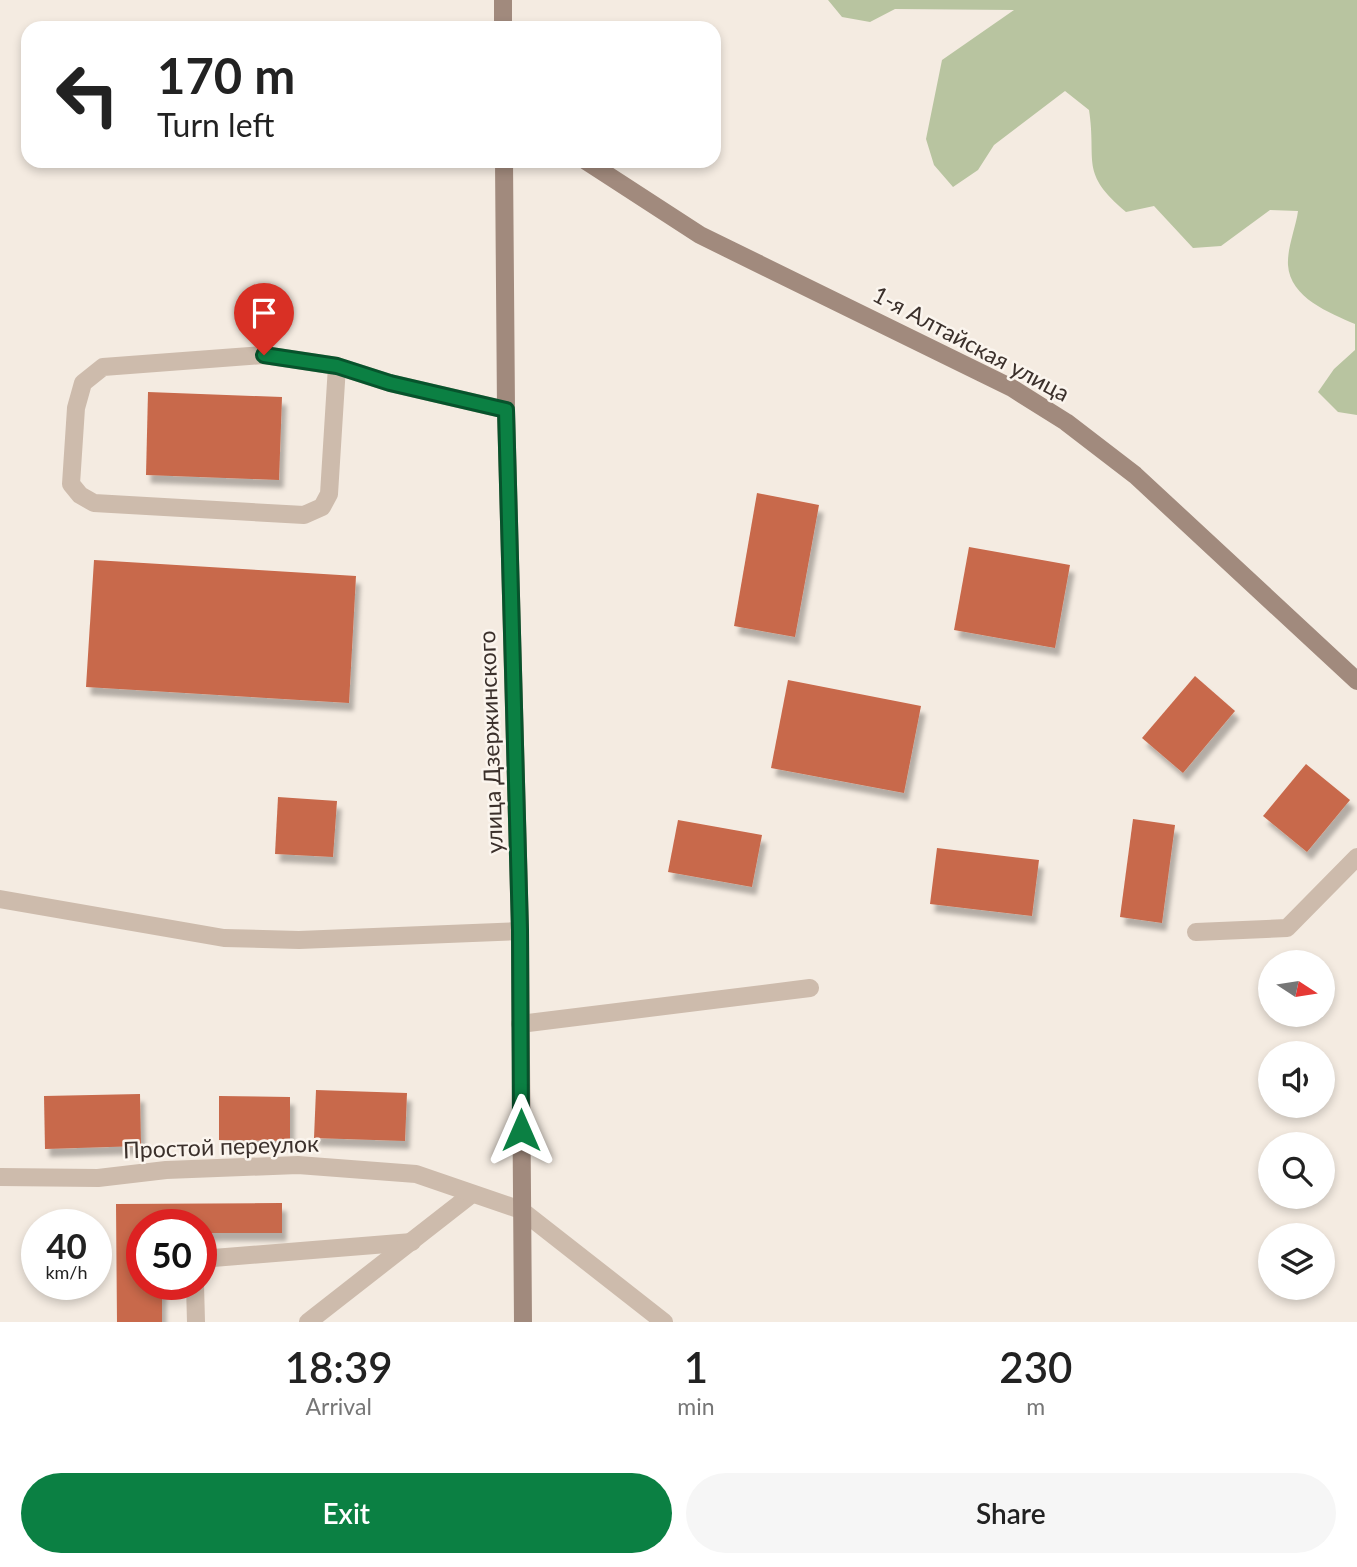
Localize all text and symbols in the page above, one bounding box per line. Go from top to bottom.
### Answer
text: 170 m [157,46,295,104]
icon: left [42,49,133,140]
text: Turn left [157,105,274,144]
street label: 1-я Алтайская улица [868,279,1075,407]
pin [234,283,294,355]
icon: arrive [245,294,283,332]
street label: улица Дзержинского [472,630,508,854]
north arrow [1258,950,1335,1027]
map controls [1258,950,1335,1300]
button: sound [1258,1041,1335,1118]
position arrow [484,1093,558,1167]
street label: Простой переулок [123,1129,319,1163]
button: search [1258,1132,1335,1209]
speed limit sign: 50 [126,1209,217,1300]
button: layers [1258,1223,1335,1300]
text: 40 [46,1224,87,1266]
text: km/h [45,1261,88,1283]
text: 18:39 [285,1342,393,1392]
text: 1 [684,1342,708,1392]
text: 230 [999,1342,1072,1392]
text: Arrival [306,1392,372,1420]
text: min [677,1392,715,1420]
text: m [1026,1392,1045,1420]
button: Exit [21,1473,672,1553]
button: Share [686,1473,1336,1553]

